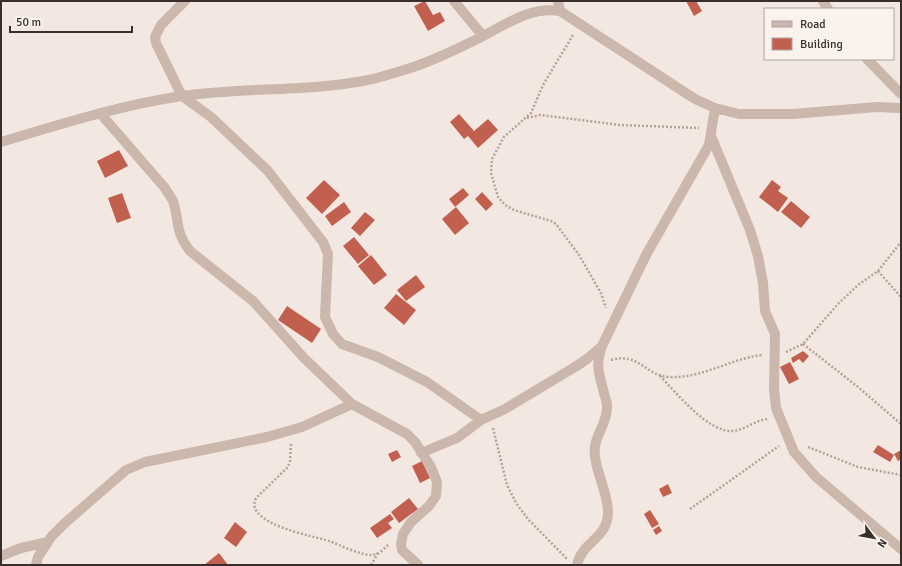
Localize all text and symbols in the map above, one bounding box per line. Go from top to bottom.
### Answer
scale bar [10,8,132,34]
legend [764,8,894,60]
text: 50 m [16,15,41,30]
text: Road [800,17,826,32]
text: Building [800,37,843,52]
north arrow [854,518,894,558]
text: N [875,536,890,550]

